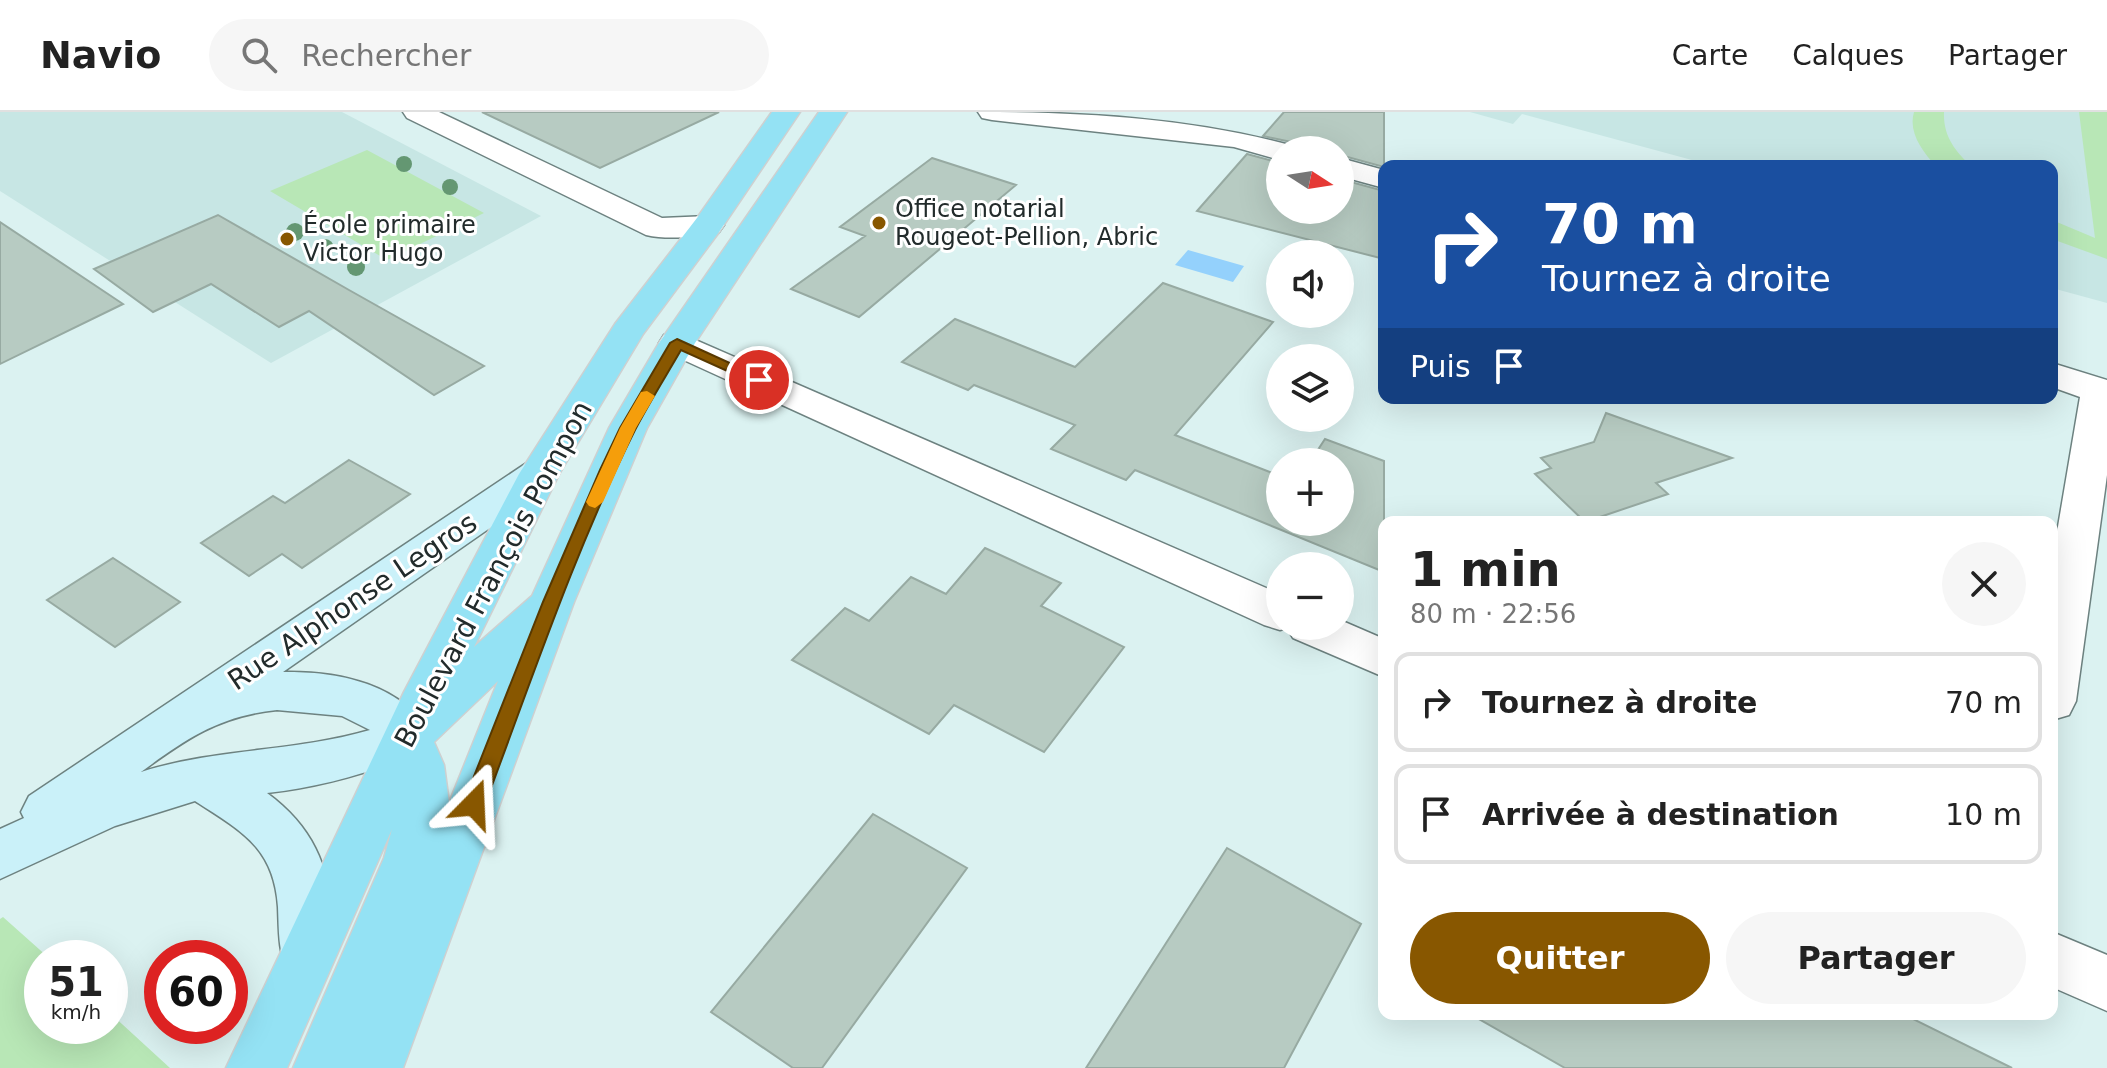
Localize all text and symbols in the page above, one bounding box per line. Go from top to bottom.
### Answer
search box [209,19,769,91]
text: Navio [40,33,161,77]
icon: search [237,33,281,77]
text: Rechercher [301,38,471,73]
text: Carte [1672,39,1748,72]
text: Calques [1792,39,1904,72]
text: Partager [1948,39,2067,72]
north arrow [1266,136,1354,224]
map controls [1266,136,1354,640]
text: 70 m [1542,191,1698,256]
icon: right [1410,192,1514,296]
place label: Office notarial Rougeot-Pellion, Abric [895,195,1158,251]
place label: École primaire Victor Hugo [303,210,476,267]
marker: Office notarial Rougeot-Pellion, Abric [870,214,888,232]
marker: École primaire Victor Hugo [278,230,296,248]
button: sound [1266,240,1354,328]
text: Tournez à droite [1542,258,1831,299]
button: layers [1266,344,1354,432]
icon: arrive [1487,344,1531,388]
pin [725,346,793,414]
text: Puis [1410,349,1471,384]
icon: arrive [737,358,781,402]
street label: Boulevard François Pompon [388,395,599,753]
button: + [1266,448,1354,536]
street label: Rue Alphonse Legros [222,506,483,697]
text: 1 min [1410,541,1561,597]
button: close [1942,542,2026,626]
button: − [1266,552,1354,640]
text: 80 m · 22:56 [1410,599,1576,629]
icon: right [1414,680,1458,724]
text: Tournez à droite [1482,685,1757,720]
text: 70 m [1945,685,2022,720]
position arrow [432,762,516,846]
icon: arrive [1414,792,1458,836]
text: Arrivée à destination [1482,797,1839,832]
text: 10 m [1945,797,2022,832]
button: Quitter [1410,912,1710,1004]
button: Partager [1726,912,2026,1004]
speed limit sign: 60 [144,940,248,1044]
text: 51 [48,959,104,1005]
text: km/h [51,1000,101,1024]

